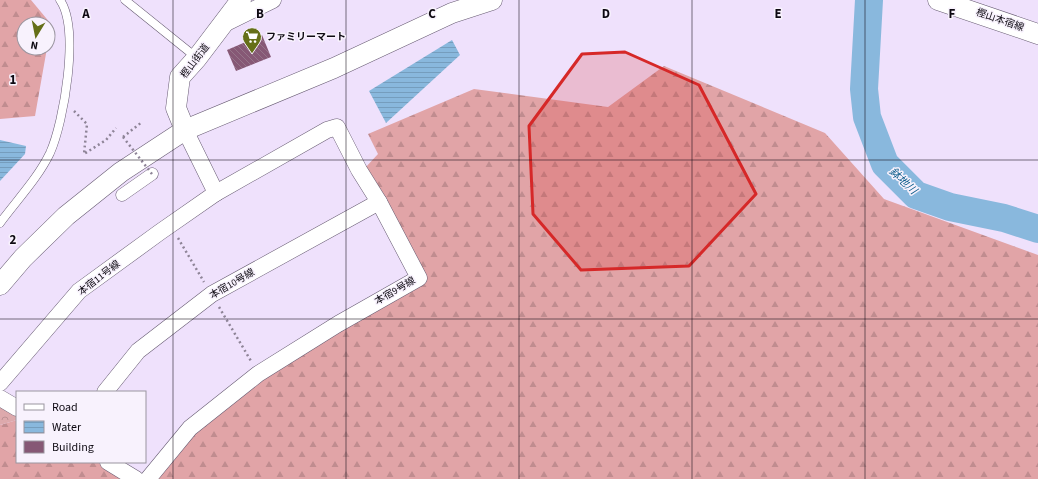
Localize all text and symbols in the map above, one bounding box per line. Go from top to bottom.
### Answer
text: A [81,5,90,23]
text: B [256,5,264,23]
text: C [428,5,436,23]
text: D [602,5,610,23]
text: E [774,5,782,23]
text: F [949,5,956,23]
street label: 樫山本宿線 [974,5,1026,35]
north arrow [16,16,56,56]
supermarket icon: ファミリーマート [241,26,263,54]
place label: ファミリーマート [266,30,346,44]
text: N [29,37,39,53]
street label: 樫山街道 [177,41,213,81]
text: 1 [10,71,17,89]
water label: 鉢地川 [886,164,921,198]
text: 2 [10,231,17,249]
street label: 本宿11号線 [75,257,123,299]
street label: 本宿10号線 [207,265,257,303]
street label: 本宿9号線 [372,274,418,308]
legend [16,391,146,463]
text: Road [52,399,78,416]
text: Water [52,419,82,436]
text: Building [52,439,94,456]

